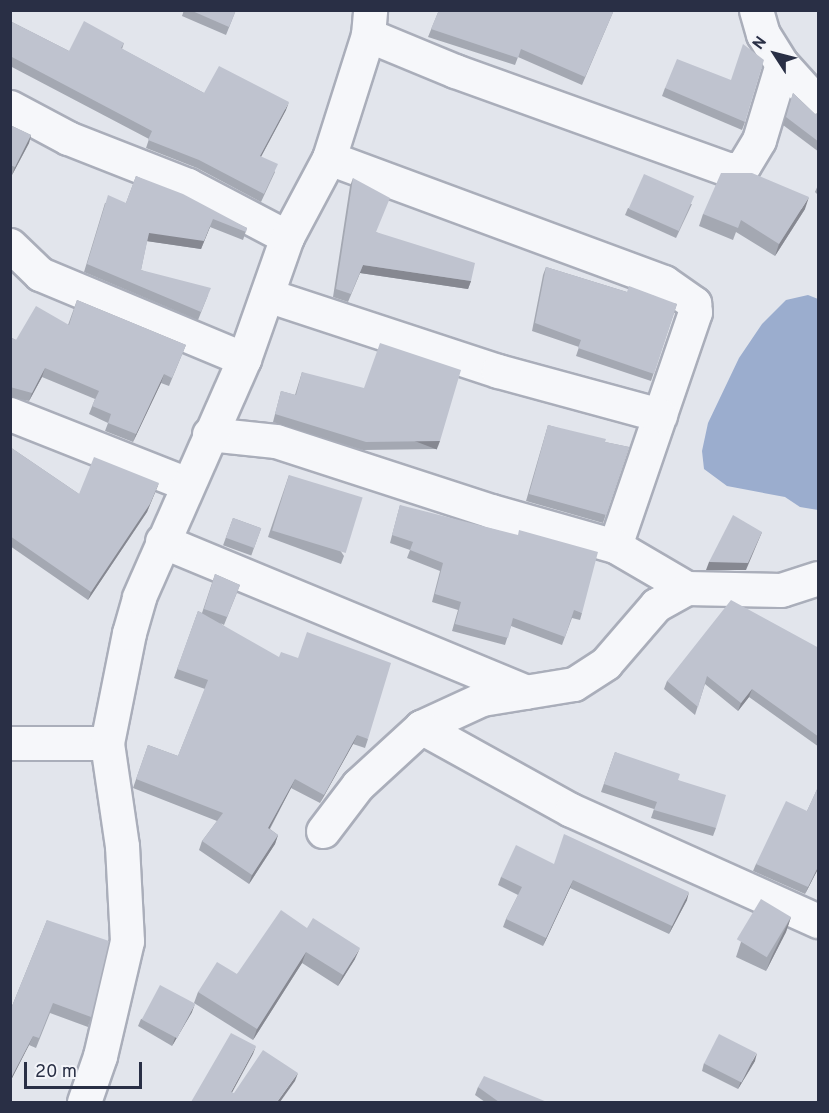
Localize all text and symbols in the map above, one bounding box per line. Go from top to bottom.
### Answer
north arrow [745,24,805,84]
text: N [749,33,772,54]
scale bar [27,1050,146,1088]
text: 20 m [35,1061,77,1084]

